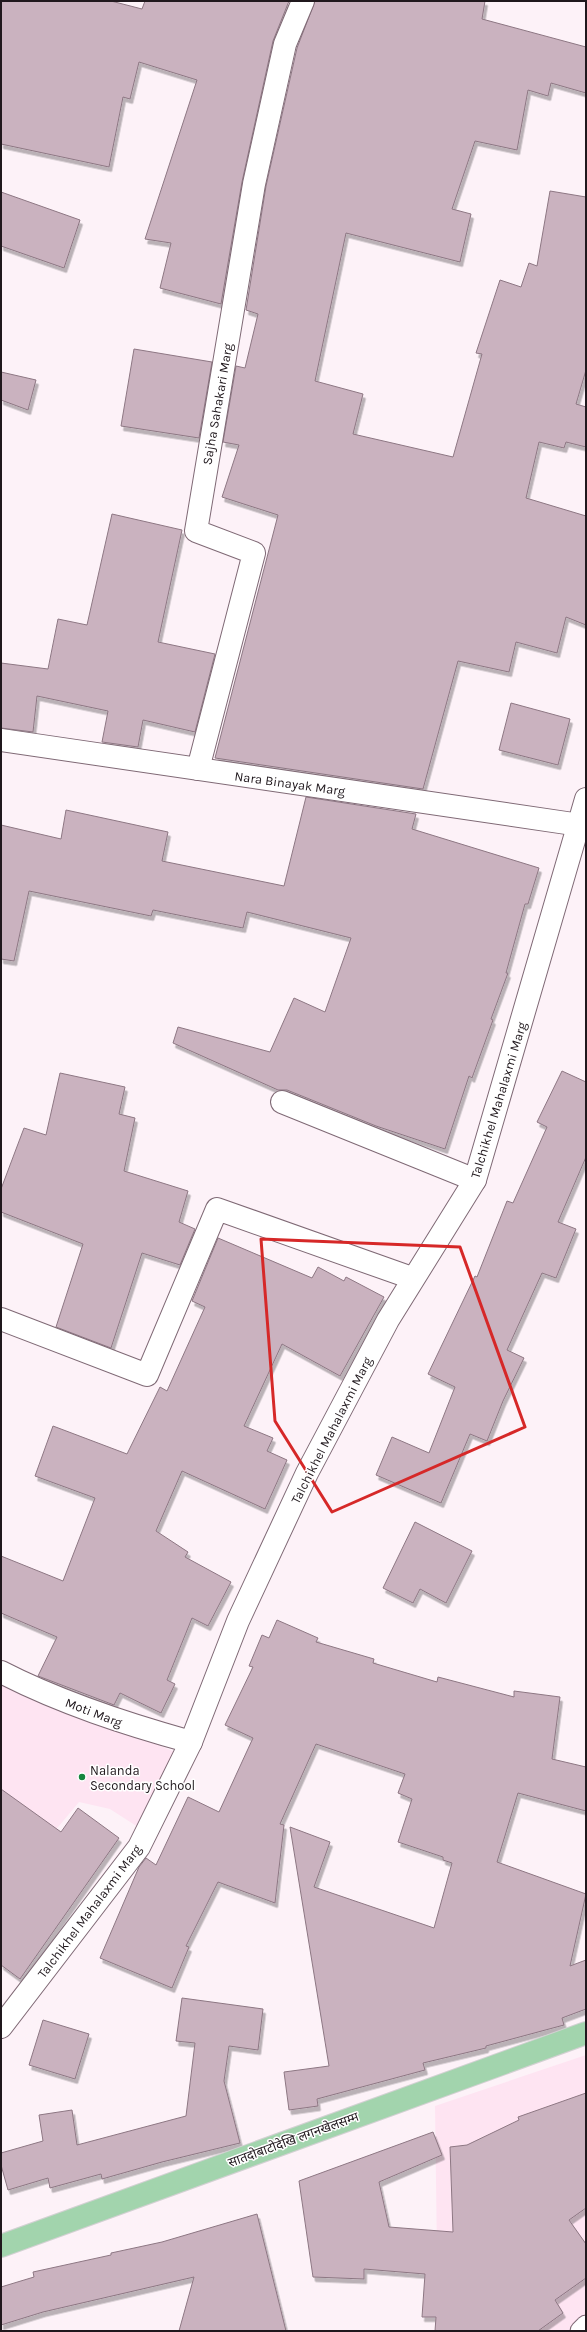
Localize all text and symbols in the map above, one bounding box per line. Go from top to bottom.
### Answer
street label: Sajha Sahakari Marg [199,341,236,466]
street label: Nara Binayak Marg [234,768,347,799]
street label: Talchikhel Mahalaxmi Marg [467,1019,530,1180]
street label: Talchikhel Mahalaxmi Marg [288,1354,375,1506]
street label: Moti Marg [63,1695,125,1730]
place label: Nalanda Secondary School [90,1763,195,1793]
marker: Nalanda Secondary School [77,1772,87,1782]
street label: Talchikhel Mahalaxmi Marg [34,1841,145,1981]
street label: सातदोबाटोदेखि लगनखेलसम्म [226,2109,361,2170]

